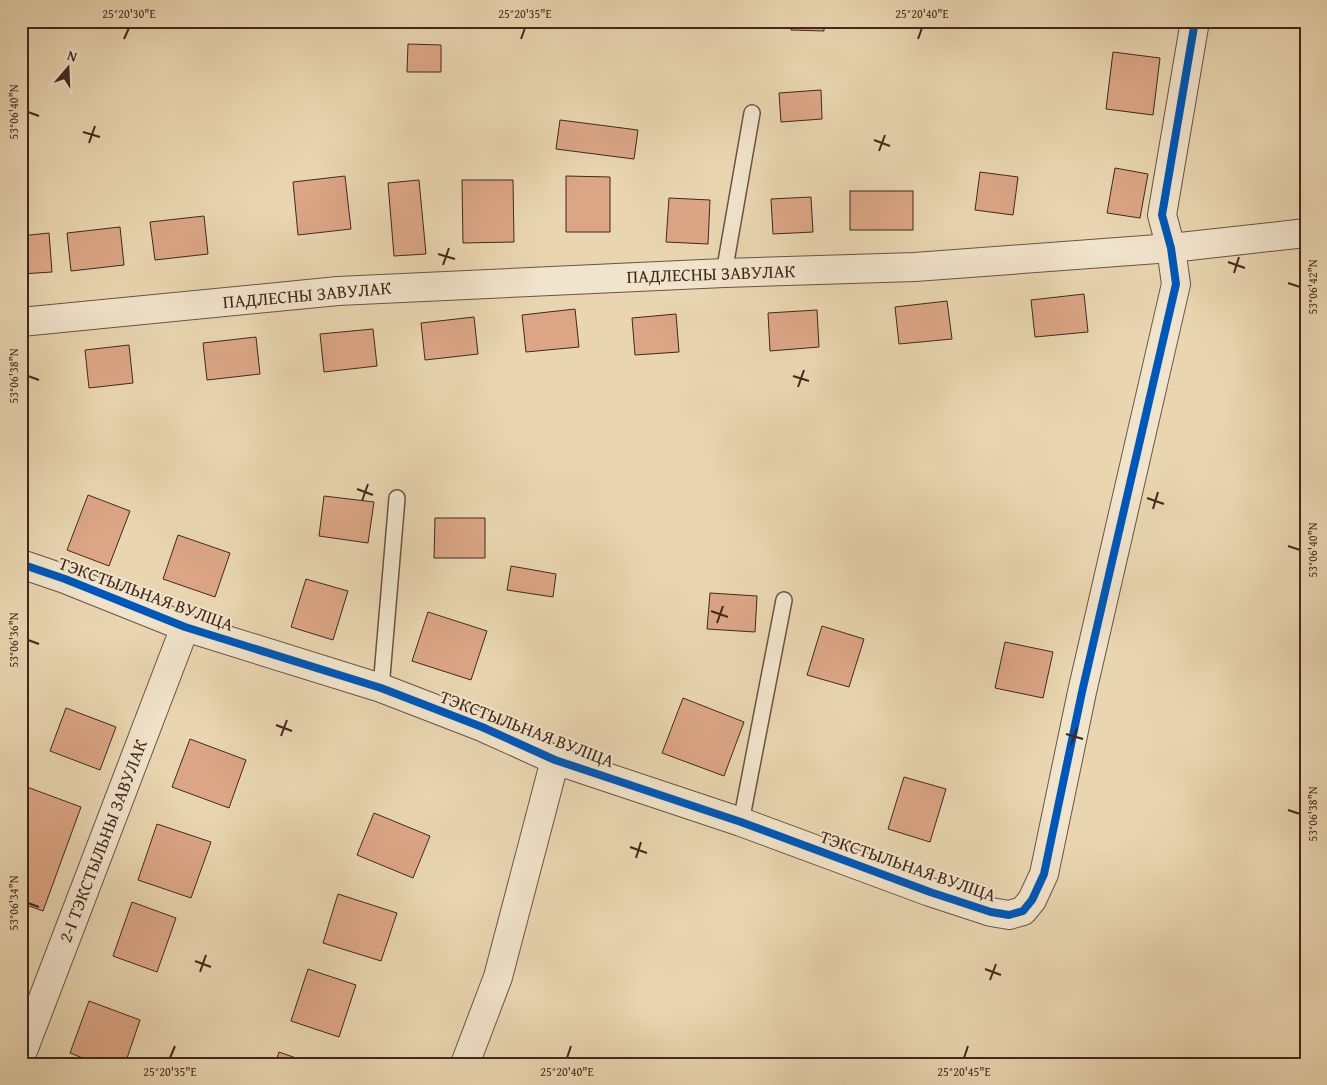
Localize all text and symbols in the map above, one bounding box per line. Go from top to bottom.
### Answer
text: 25°20'30"E [102,5,156,22]
text: 25°20'35"E [498,5,552,22]
text: 25°20'40"E [895,5,949,22]
north arrow [42,42,92,92]
text: N [65,45,81,67]
text: 53°06'40"N [5,84,22,140]
street label: ПАДЛЕСНЫ ЗАВУЛАК [626,257,796,290]
text: 53°06'42"N [1304,259,1321,315]
street label: ПАДЛЕСНЫ ЗАВУЛАК [222,274,392,315]
text: 53°06'38"N [5,348,22,404]
text: 53°06'40"N [1304,522,1321,578]
street label: ТЭКСТЫЛЬНАЯ ВУЛІЦА [55,549,238,638]
text: 53°06'36"N [5,612,22,668]
street label: ТЭКСТЫЛЬНАЯ ВУЛІЦА [436,683,618,774]
street label: 2-І ТЭКСТЫЛЬНЫ ЗАВУЛАК [51,735,154,946]
text: 53°06'38"N [1304,786,1321,842]
street label: ТЭКСТЫЛЬНАЯ ВУЛІЦА [816,823,1000,908]
text: 53°06'34"N [5,875,22,931]
text: 25°20'35"E [143,1063,197,1080]
text: 25°20'40"E [540,1063,594,1080]
text: 25°20'45"E [937,1063,991,1080]

